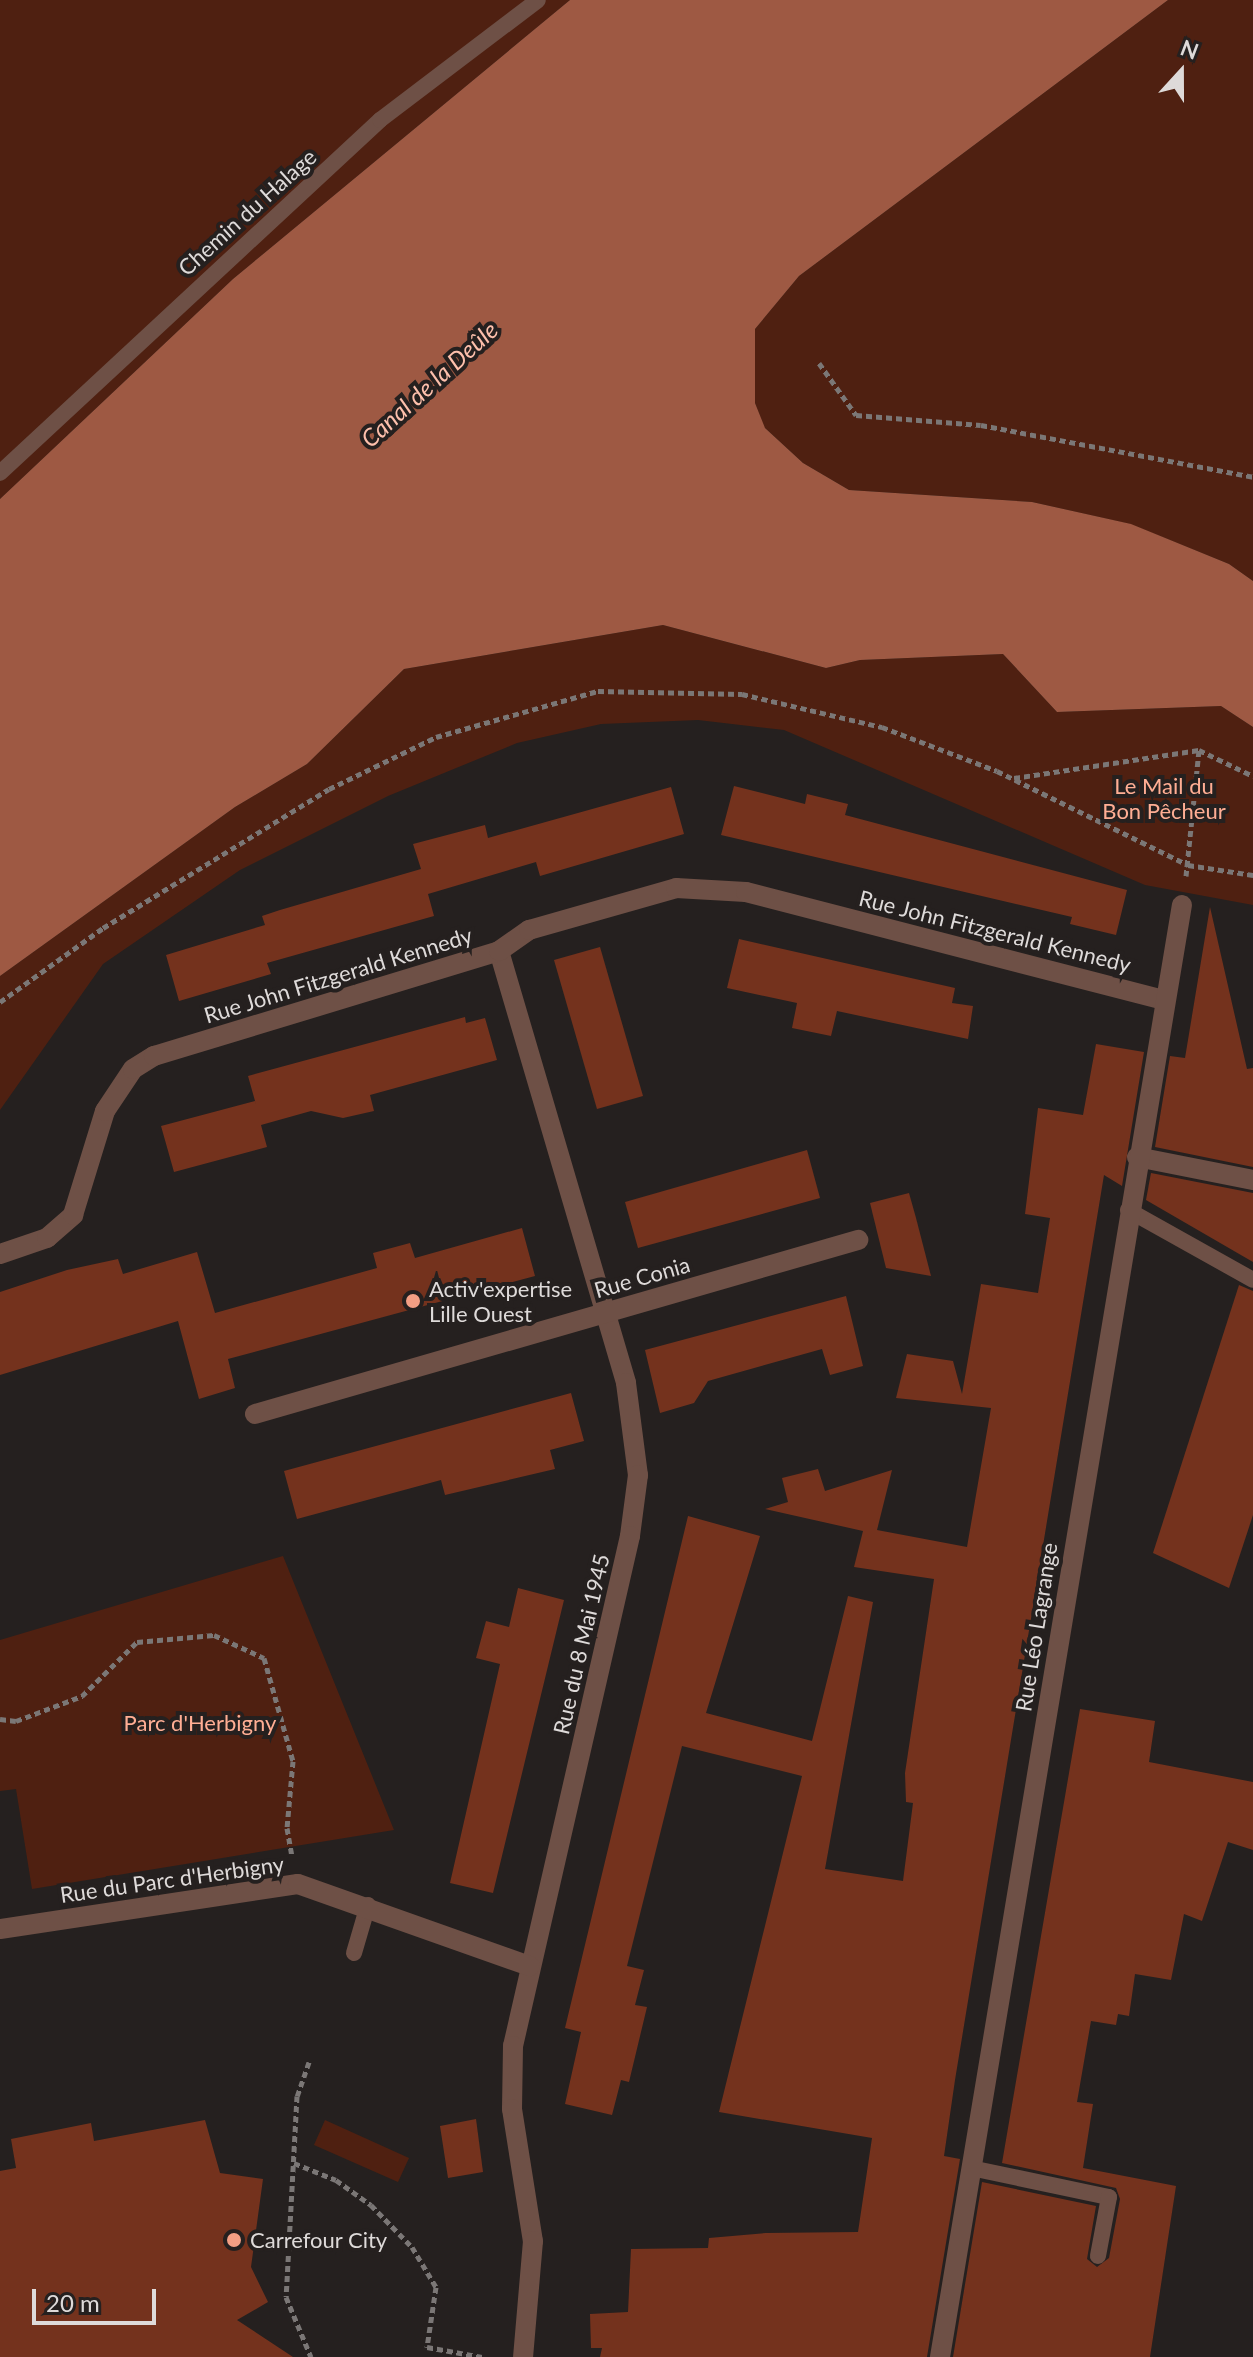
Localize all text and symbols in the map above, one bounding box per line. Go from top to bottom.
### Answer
north arrow [1141,32,1221,112]
text: N [1177,33,1203,65]
street label: Chemin du Halage [173,143,321,281]
water label: Canal de la Deûle [355,315,503,453]
park label: Le Mail du Bon Pêcheur [1102,772,1226,824]
street label: Rue John Fitzgerald Kennedy [856,884,1134,978]
street label: Rue John Fitzgerald Kennedy [200,921,476,1029]
street label: Rue Conia [591,1251,693,1303]
place label: Activ'expertise Lille Ouest [429,1275,572,1326]
marker: Activ'expertise Lille Ouest [404,1292,422,1310]
street label: Rue Léo Lagrange [1010,1541,1062,1713]
street label: Rue du 8 Mai 1945 [547,1551,615,1737]
park label: Parc d'Herbigny [124,1710,276,1736]
street label: Rue du Parc d'Herbigny [58,1850,286,1908]
place label: Carrefour City [250,2227,388,2253]
marker: Carrefour City [225,2231,243,2249]
scale bar [36,2273,160,2323]
text: 20 m [46,2288,100,2317]

